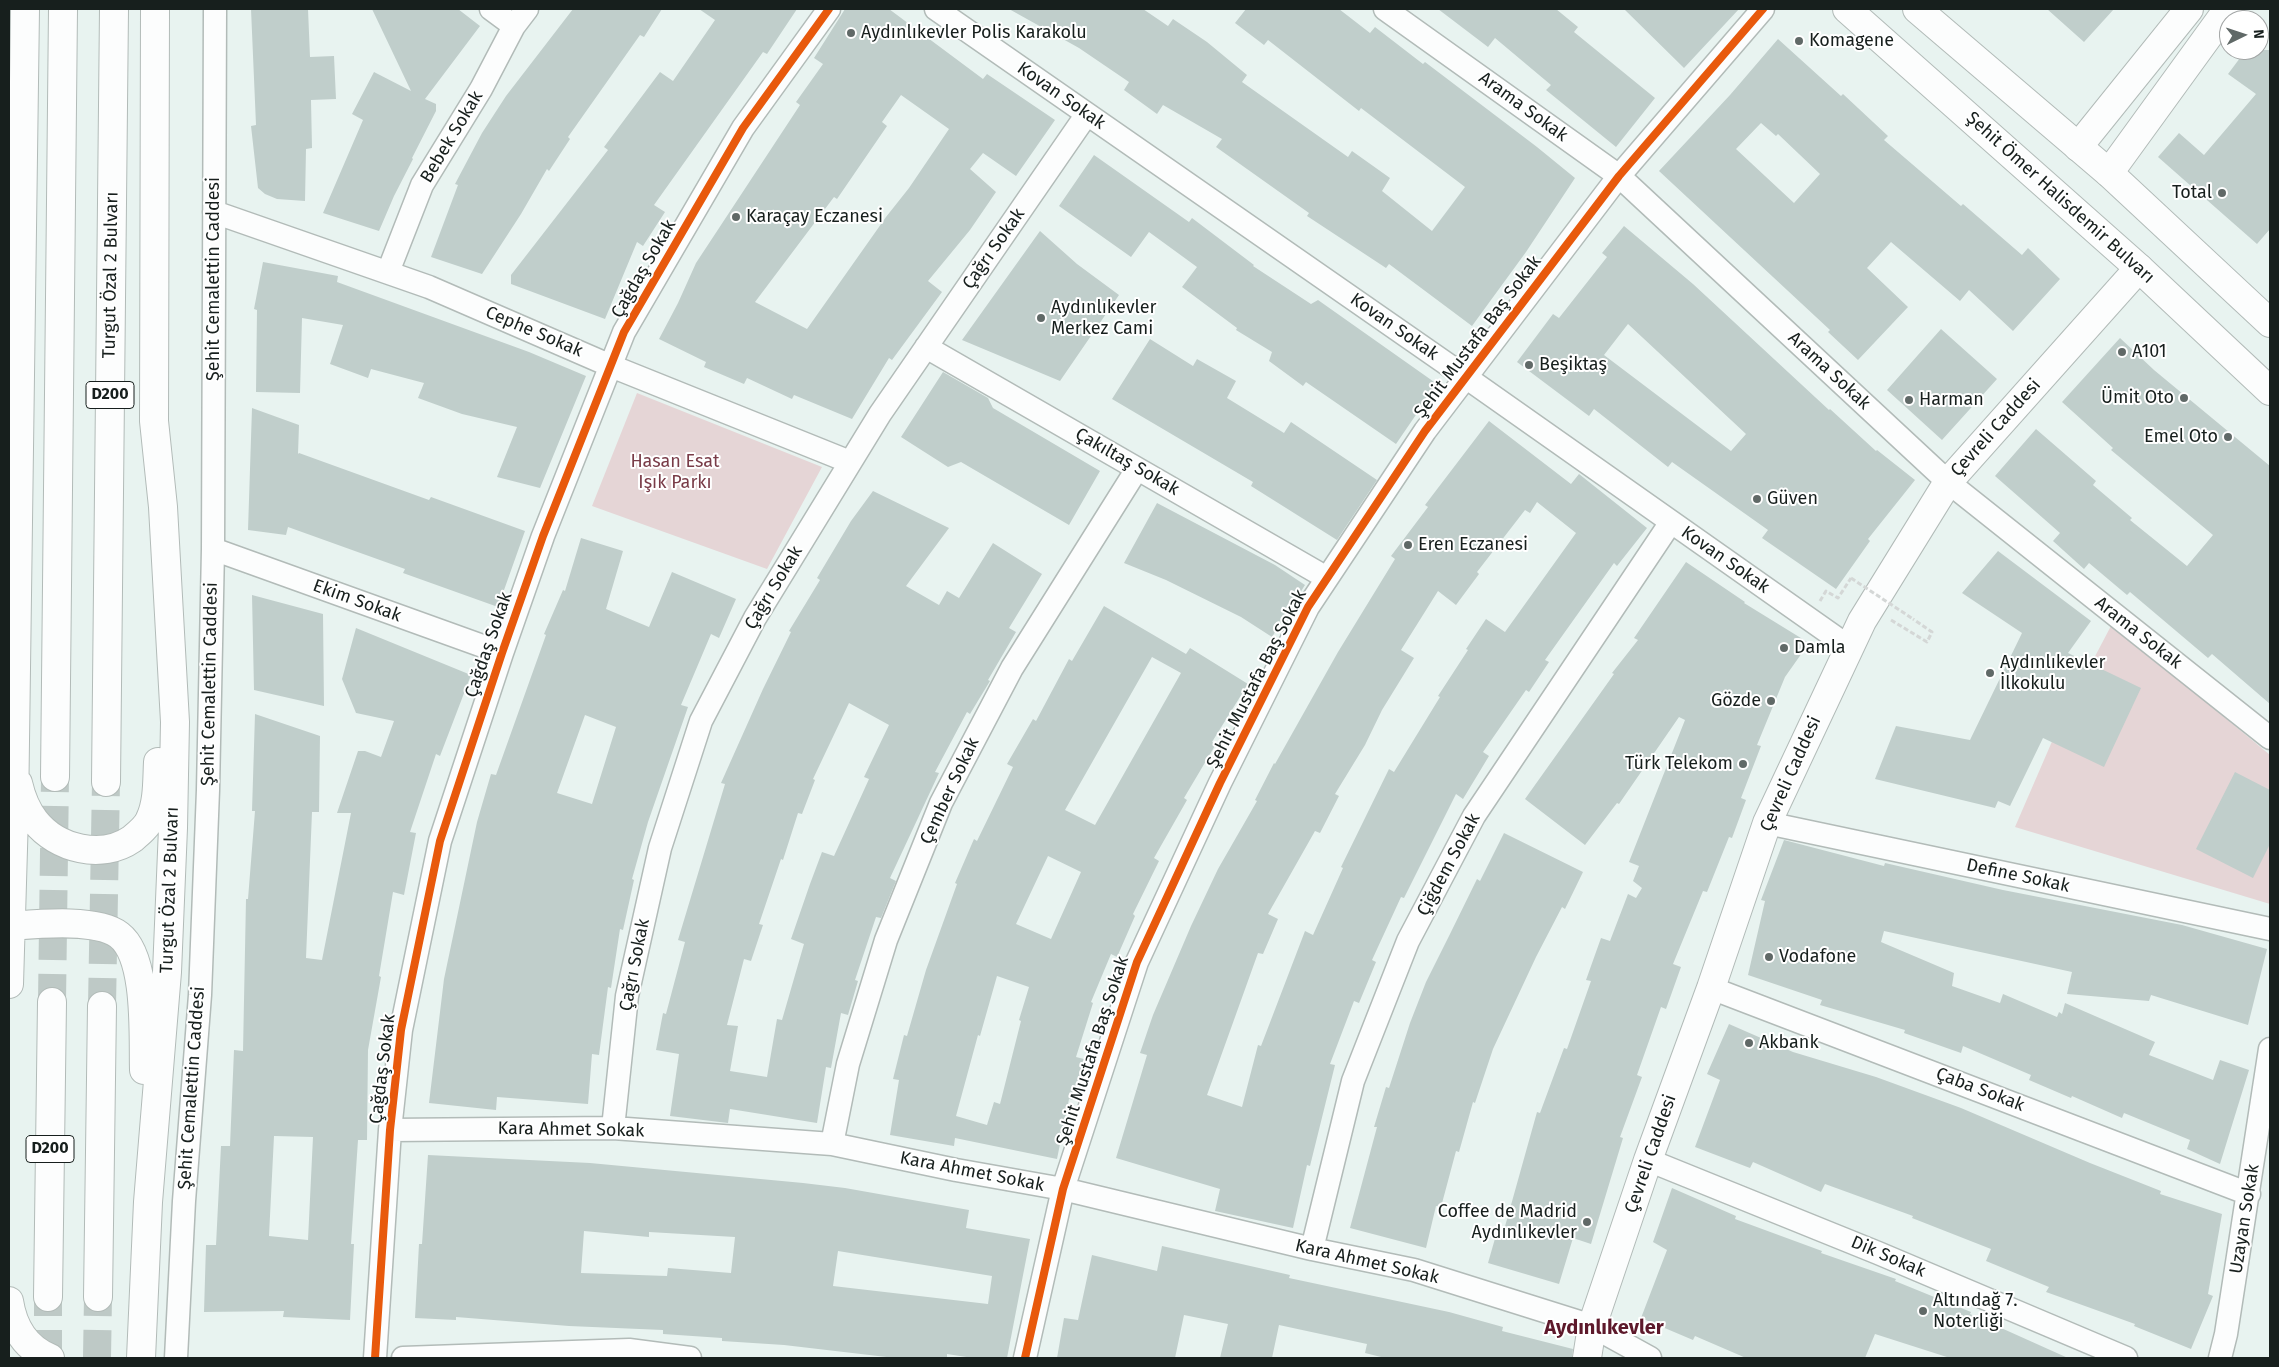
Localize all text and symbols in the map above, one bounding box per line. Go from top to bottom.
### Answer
north arrow [2219,10,2269,60]
place label: Aydınlıkevler Polis Karakolu [861,22,1087,44]
marker: Aydınlıkevler Polis Karakolu [845,27,857,39]
text: N [2250,29,2267,39]
place label: Komagene [1809,30,1894,52]
marker: Komagene [1793,35,1805,47]
street label: Kovan Sokak [1013,58,1109,134]
street label: Arama Sokak [1474,67,1572,147]
street label: Bebek Sokak [416,87,488,187]
street label: Şehit Ömer Halisdemir Bulvarı [1961,108,2159,288]
street label: Şehit Cemalettin Caddesi [203,177,225,381]
place label: Total [2172,182,2212,204]
marker: Total [2216,187,2228,199]
street label: Turgut Özal 2 Bulvarı [99,191,123,359]
street label: Çağrı Sokak [958,204,1030,294]
place label: Karaçay Eczanesi [746,206,883,228]
marker: Karaçay Eczanesi [730,211,742,223]
street label: Çağdaş Sokak [607,216,681,322]
street label: Şehit Mustafa Baş Sokak [1410,252,1546,422]
street label: Kovan Sokak [1346,289,1442,365]
place label: Aydınlıkevler Merkez Cami [1051,297,1156,340]
street label: Cephe Sokak [482,302,586,362]
marker: Aydınlıkevler Merkez Cami [1035,312,1047,324]
street label: Arama Sokak [1783,327,1875,415]
place label: A101 [2132,341,2167,363]
marker: A101 [2116,346,2128,358]
place label: Beşiktaş [1539,354,1607,376]
marker: Beşiktaş [1523,359,1535,371]
street label: Çevreli Caddesi [1946,375,2046,481]
road number: D200 [86,382,134,408]
place label: Ümit Oto [2101,387,2174,409]
place label: Harman [1919,389,1984,411]
marker: Ümit Oto [2178,392,2190,404]
marker: Harman [1903,394,1915,406]
street label: Çakıltaş Sokak [1071,423,1183,501]
place label: Emel Oto [2144,426,2218,448]
marker: Emel Oto [2222,431,2234,443]
park label: Hasan Esat Işık Parkı [630,451,720,494]
place label: Güven [1767,488,1818,510]
marker: Güven [1751,493,1763,505]
street label: Kovan Sokak [1677,522,1773,598]
place label: Eren Eczanesi [1418,534,1528,556]
marker: Eren Eczanesi [1402,539,1414,551]
street label: Çağrı Sokak [741,542,807,634]
street label: Ekim Sokak [310,575,404,627]
street label: Şehit Cemalettin Caddesi [197,582,223,786]
street label: Şehit Mustafa Baş Sokak [1202,586,1312,772]
street label: Çağdaş Sokak [461,589,517,701]
street label: Arama Sokak [2090,592,2186,674]
place label: Damla [1794,637,1846,659]
marker: Damla [1778,642,1790,654]
place label: Aydınlıkevler İlkokulu [2000,652,2105,694]
marker: Aydınlıkevler İlkokulu [1984,667,1996,679]
place label: Gözde [1711,690,1761,712]
marker: Gözde [1765,695,1777,707]
street label: Çevreli Caddesi [1756,713,1826,835]
street label: Çember Sokak [916,734,984,848]
place label: Türk Telekom [1625,753,1733,775]
marker: Türk Telekom [1737,758,1749,770]
street label: Turgut Özal 2 Bulvarı [156,806,184,974]
street label: Çiğdem Sokak [1413,810,1485,920]
street label: Define Sokak [1964,855,2072,897]
street label: Çağrı Sokak [615,917,655,1013]
place label: Vodafone [1779,946,1856,968]
marker: Vodafone [1763,951,1775,963]
street label: Şehit Mustafa Baş Sokak [1052,954,1134,1148]
street label: Şehit Cemalettin Caddesi [174,986,210,1190]
street label: Çağdaş Sokak [366,1013,400,1125]
place label: Akbank [1759,1032,1819,1054]
marker: Akbank [1743,1037,1755,1049]
street label: Çaba Sokak [1933,1063,2027,1117]
street label: Çevreli Caddesi [1621,1092,1681,1216]
street label: Kara Ahmet Sokak [497,1118,645,1142]
road number: D200 [26,1136,74,1162]
street label: Kara Ahmet Sokak [898,1147,1046,1197]
street label: Uzayan Sokak [2226,1163,2264,1275]
place label: Coffee de Madrid Aydınlıkevler [1438,1201,1577,1244]
marker: Coffee de Madrid Aydınlıkevler [1581,1216,1593,1228]
street label: Dik Sokak [1847,1232,1929,1282]
street label: Kara Ahmet Sokak [1293,1235,1441,1289]
place label: Altındağ 7. Noterliği [1933,1290,2018,1332]
marker: Altındağ 7. Noterliği [1917,1305,1929,1317]
district label: Aydınlıkevler [1544,1316,1664,1340]

